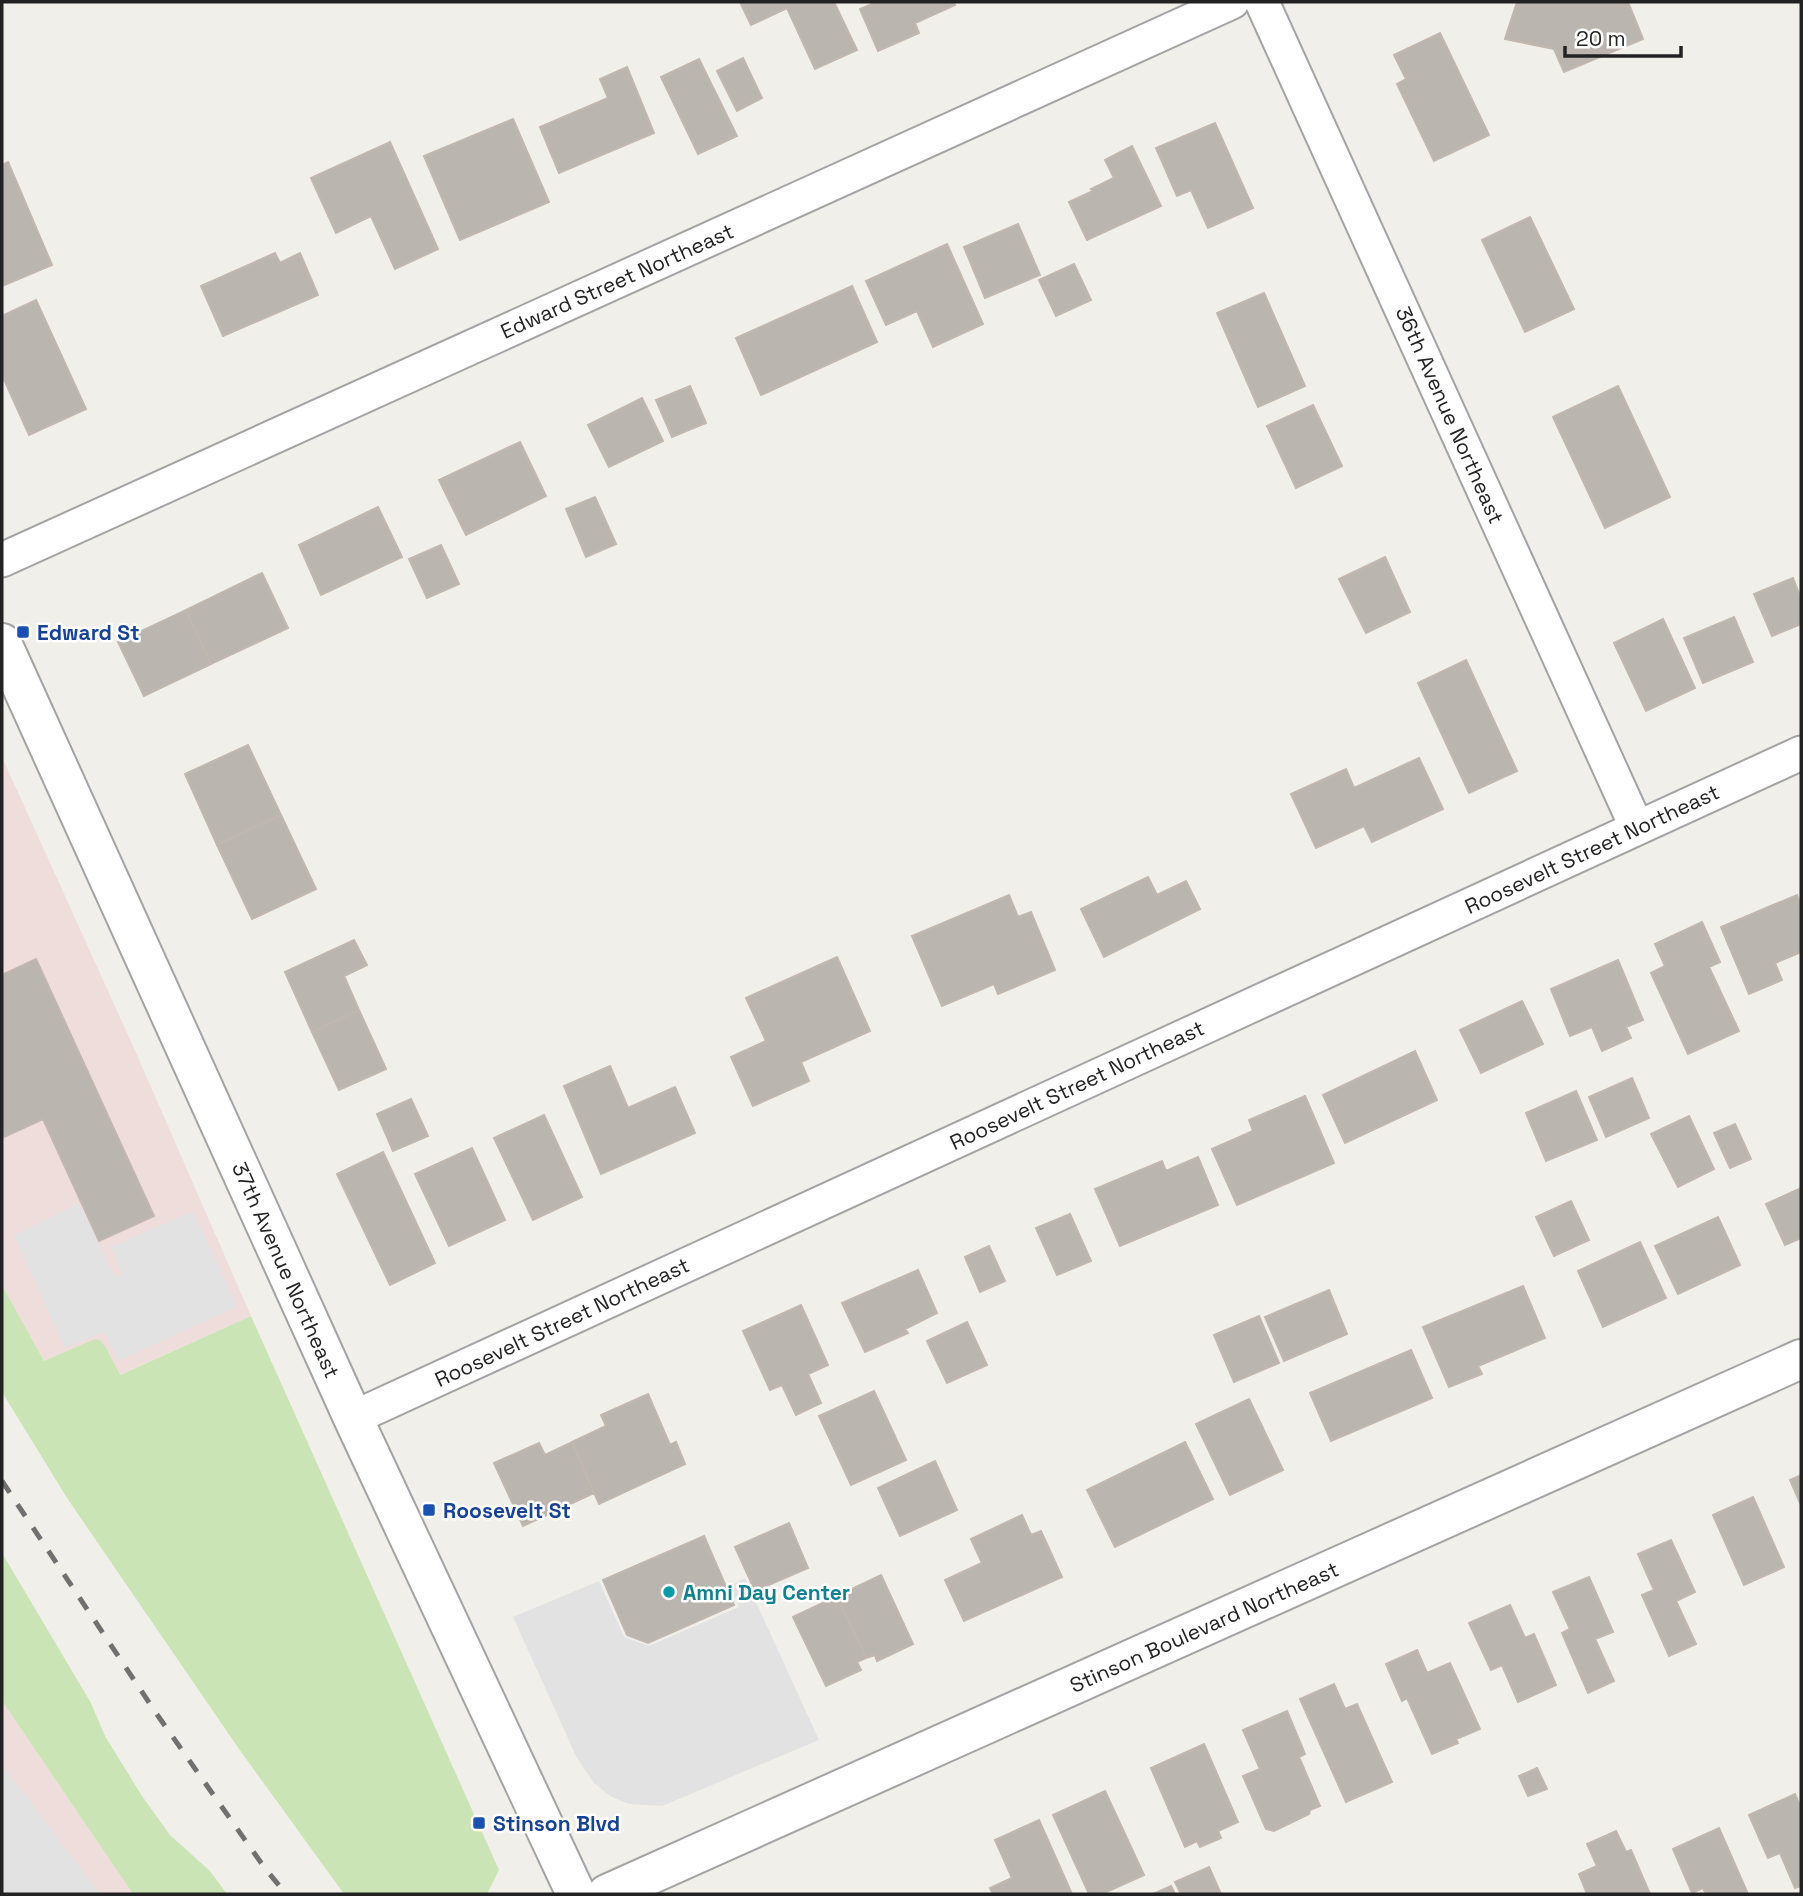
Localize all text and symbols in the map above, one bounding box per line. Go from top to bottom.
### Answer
scale bar [1565,14,1680,58]
text: 20 m [1576,25,1626,52]
street label: Edward Street Northeast [496,217,738,345]
street label: 36th Avenue Northeast [1390,302,1510,528]
place label: Edward St [37,619,140,646]
marker: Edward St [15,624,31,640]
street label: Roosevelt Street Northeast [1460,778,1724,920]
street label: Roosevelt Street Northeast [945,1014,1209,1156]
street label: 37th Avenue Northeast [226,1158,346,1382]
street label: Roosevelt Street Northeast [430,1251,694,1393]
place label: Roosevelt St [443,1497,571,1524]
marker: Roosevelt St [421,1502,437,1518]
street label: Stinson Boulevard Northeast [1065,1555,1343,1699]
place label: Amni Day Center [683,1579,850,1606]
marker: Amni Day Center [661,1584,677,1600]
place label: Stinson Blvd [493,1810,620,1837]
marker: Stinson Blvd [471,1815,487,1831]

